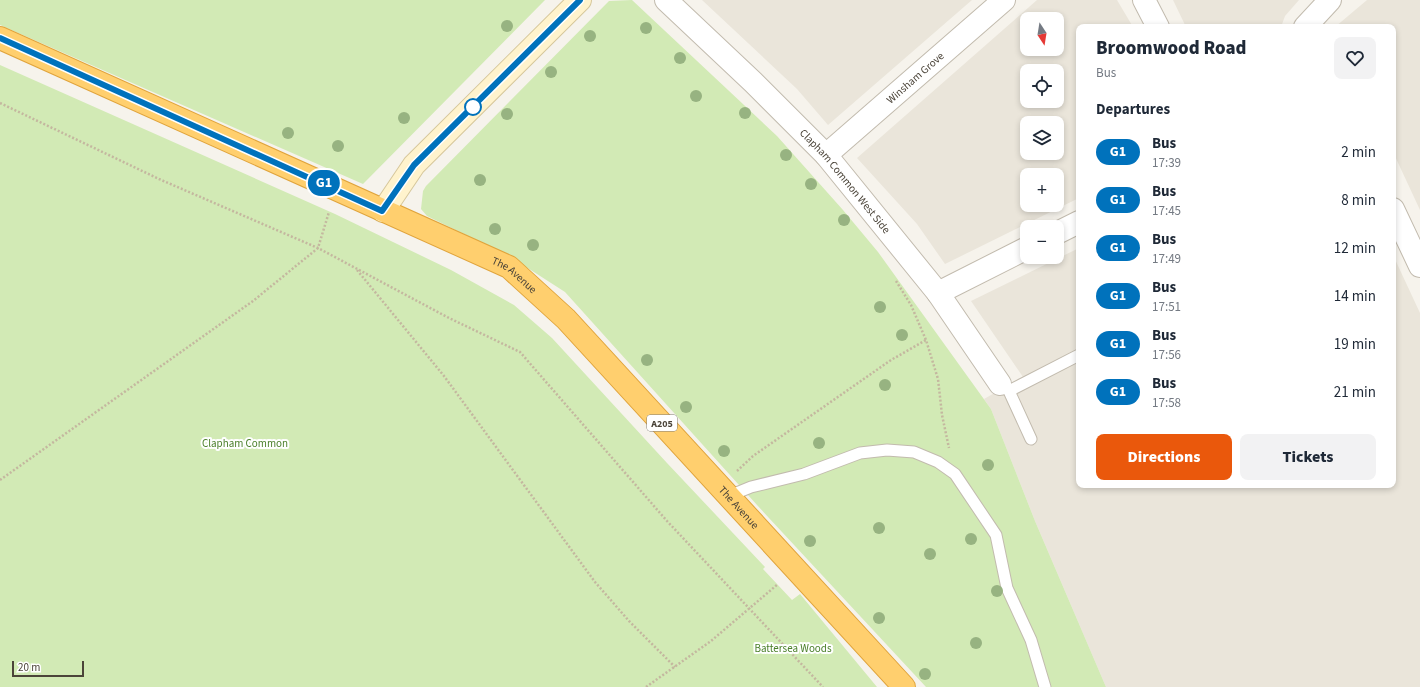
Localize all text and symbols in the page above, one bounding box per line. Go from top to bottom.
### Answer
north arrow [1020,12,1064,56]
map controls [1020,12,1064,264]
text: Broomwood Road [1096,35,1247,62]
button: heart [1334,37,1376,79]
street label: Winsham Grove [883,48,948,107]
button: locate [1020,64,1064,108]
text: Bus [1096,64,1116,82]
unlabelled marker [464,98,482,116]
text: Departures [1096,99,1170,120]
button: layers [1020,116,1064,160]
street label: Clapham Common West Side [796,126,894,237]
text: Bus [1152,133,1176,154]
text: G1 [1110,142,1126,162]
text: 2 min [1341,142,1376,163]
text: 17:39 [1152,154,1181,172]
button: + [1020,168,1064,212]
line badge: G1 [306,170,342,196]
text: G1 [316,173,332,193]
text: Bus [1152,181,1176,202]
text: G1 [1110,190,1126,210]
text: 8 min [1341,190,1376,211]
text: 17:45 [1152,202,1181,220]
button: − [1020,220,1064,264]
text: Bus [1152,229,1176,250]
text: G1 [1110,238,1126,258]
text: 12 min [1334,238,1376,259]
text: 17:49 [1152,250,1181,268]
street label: The Avenue [489,253,540,297]
text: Bus [1152,277,1176,298]
text: G1 [1110,286,1126,306]
text: 14 min [1334,286,1376,307]
text: 17:51 [1152,298,1181,316]
text: Bus [1152,325,1176,346]
text: G1 [1110,334,1126,354]
text: 19 min [1334,334,1376,355]
text: 17:56 [1152,346,1181,364]
text: Bus [1152,373,1176,394]
text: G1 [1110,382,1126,402]
text: 21 min [1334,382,1376,403]
text: 17:58 [1152,394,1181,412]
road number: A205 [647,415,677,431]
button: Directions [1096,434,1232,480]
button: Tickets [1240,434,1376,480]
park label: Clapham Common [202,436,288,451]
street label: The Avenue [715,483,763,533]
park label: Battersea Woods [754,641,832,656]
scale bar [12,659,84,678]
text: 20 m [18,660,40,675]

